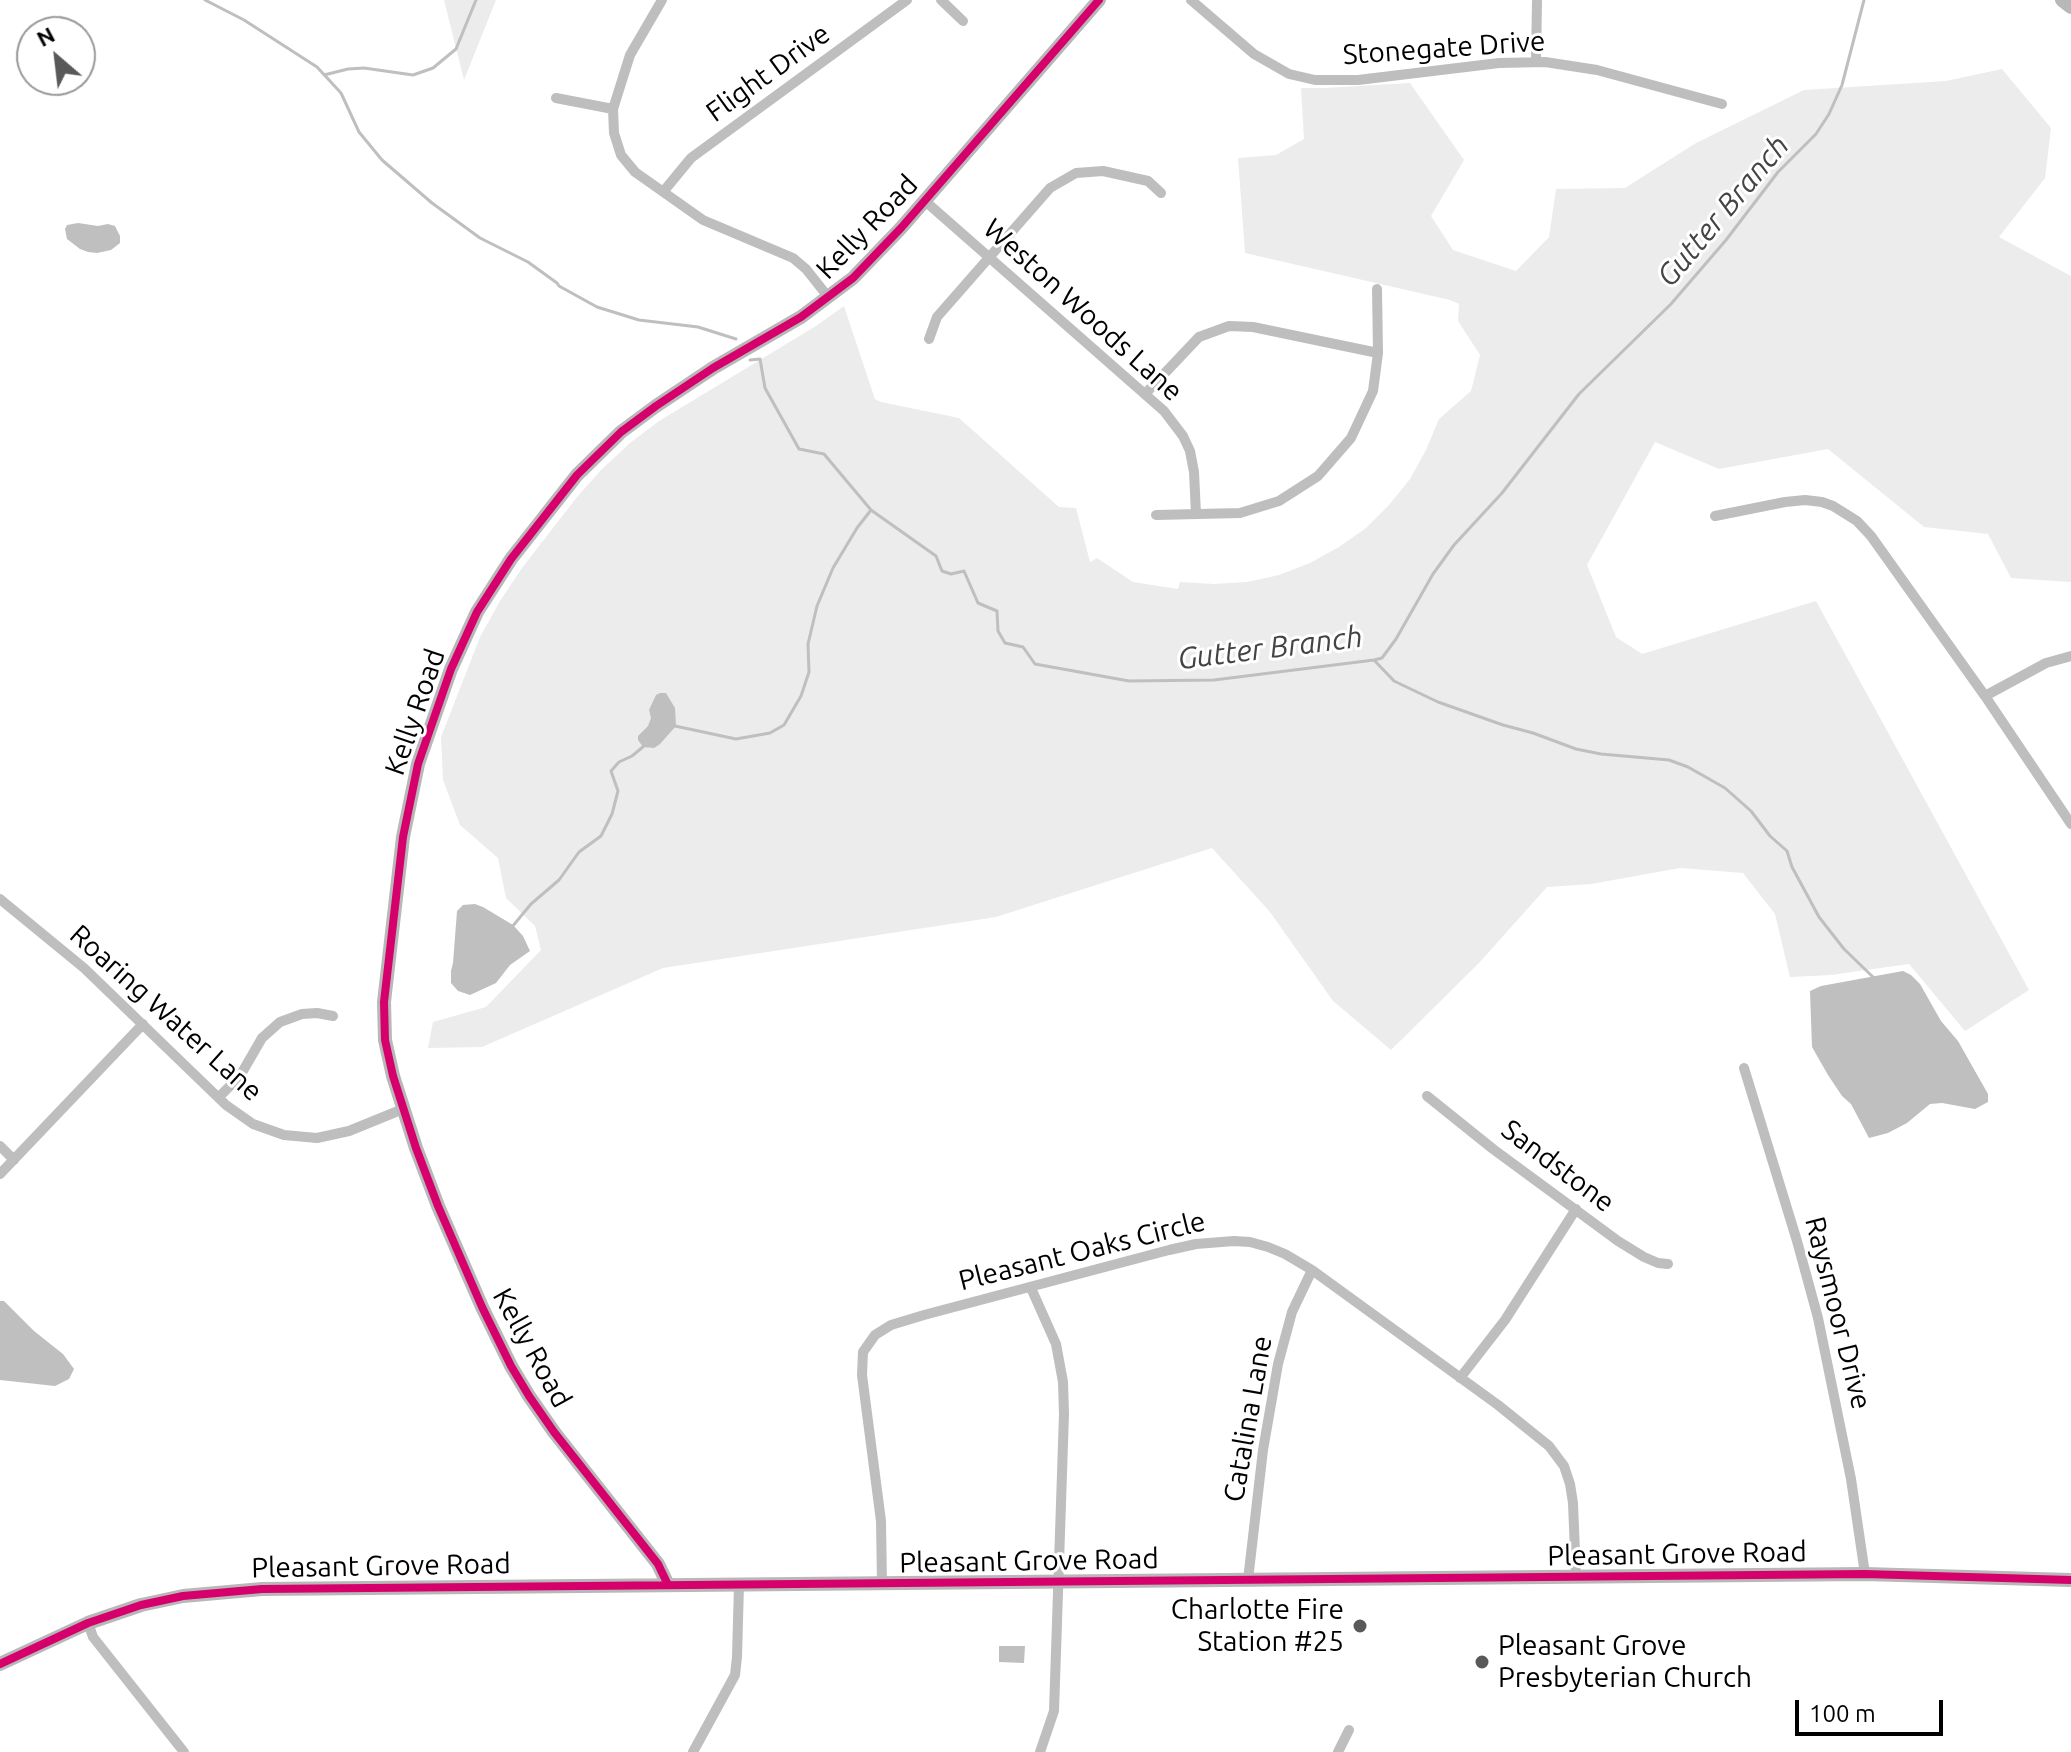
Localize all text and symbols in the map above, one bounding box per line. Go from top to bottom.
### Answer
north arrow [16,16,96,96]
street label: Flight Drive [700,17,836,129]
text: N [32,21,59,51]
street label: Stonegate Drive [1342,24,1546,72]
water label: Gutter Branch [1649,128,1797,294]
street label: Kelly Road [809,168,925,286]
street label: Weston Woods Lane [977,212,1189,408]
water label: Gutter Branch [1175,619,1365,677]
street label: Kelly Road [378,644,452,780]
street label: Roaring Water Lane [63,918,269,1108]
street label: Sandstone [1495,1113,1621,1219]
street label: Pleasant Oaks Circle [955,1204,1209,1298]
street label: Raysmoor Drive [1798,1213,1878,1413]
street label: Kelly Road [485,1282,579,1414]
street label: Catalina Lane [1217,1333,1279,1505]
street label: Pleasant Grove Road [1547,1535,1807,1573]
street label: Pleasant Grove Road [899,1542,1159,1580]
street label: Pleasant Grove Road [251,1547,511,1585]
place label: Charlotte Fire Station #25 [1171,1593,1344,1659]
marker: Charlotte Fire Station #25 [1351,1617,1369,1635]
place label: Pleasant Grove Presbyterian Church [1498,1629,1752,1695]
marker: Pleasant Grove Presbyterian Church [1473,1653,1491,1671]
scale bar [1799,1684,1947,1734]
text: 100 m [1809,1700,1876,1727]

